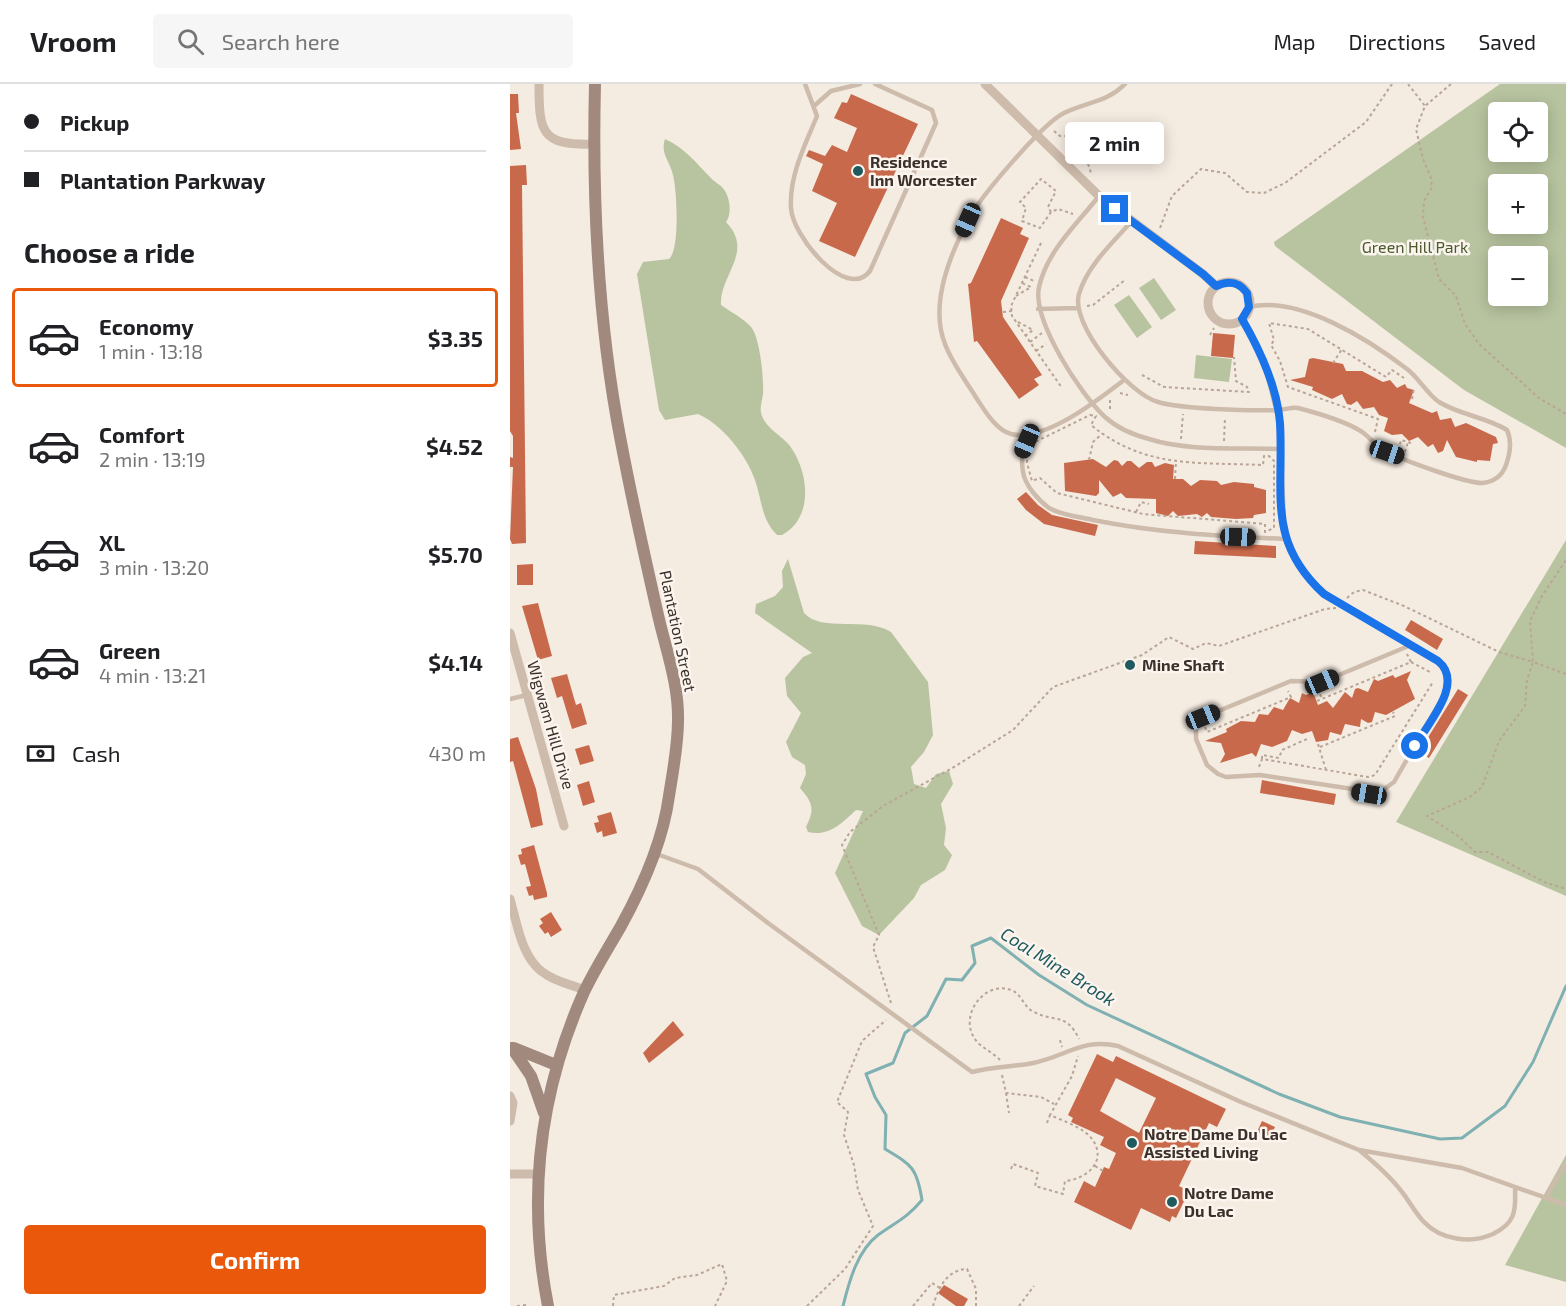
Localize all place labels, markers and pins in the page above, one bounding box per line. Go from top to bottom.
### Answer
place label: Residence Inn Worcester [870,152,977,189]
marker: Residence Inn Worcester [851,164,865,178]
place label: Mine Shaft [1142,655,1225,674]
marker: Mine Shaft [1123,658,1137,672]
place label: Notre Dame Du Lac Assisted Living [1144,1124,1287,1161]
marker: Notre Dame Du Lac Assisted Living [1125,1136,1139,1150]
place label: Notre Dame Du Lac [1184,1183,1274,1220]
marker: Notre Dame Du Lac [1165,1195,1179,1209]

